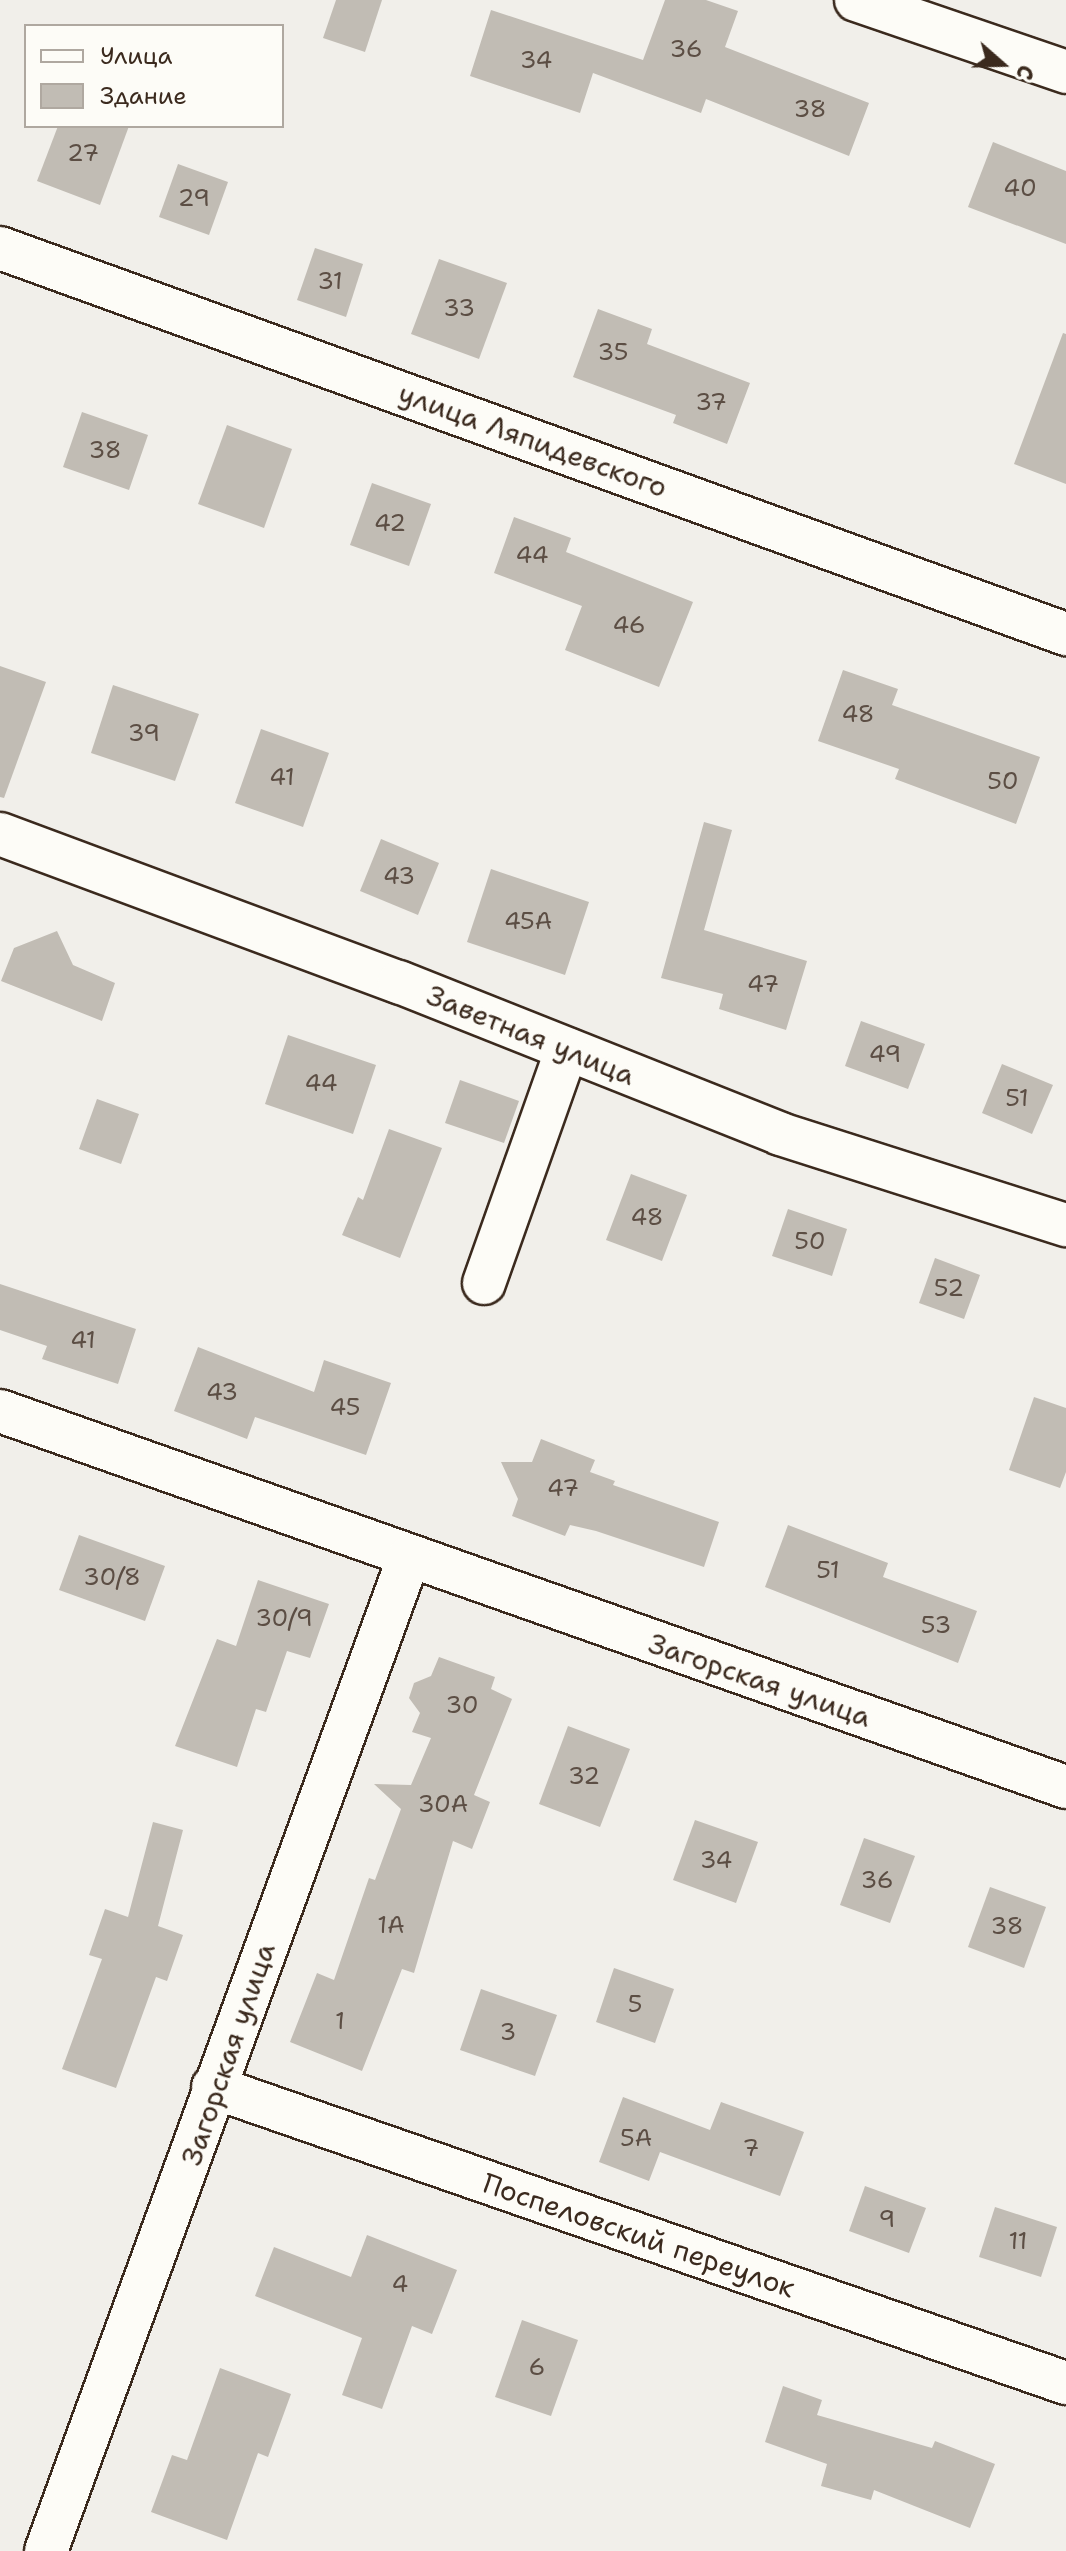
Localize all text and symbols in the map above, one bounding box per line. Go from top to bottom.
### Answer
legend [24,24,284,128]
north arrow [962,24,1042,104]
house number: 36 [670,36,702,64]
text: Улица [100,40,173,72]
house number: 34 [520,47,552,75]
text: С [1009,61,1041,84]
text: Здание [100,80,187,112]
house number: 38 [794,96,826,124]
house number: 27 [67,140,99,168]
house number: 40 [1003,175,1037,203]
house number: 29 [178,185,210,213]
house number: 31 [317,268,343,296]
house number: 33 [443,295,475,323]
house number: 35 [598,339,628,367]
street label: улица Ляпидевского [394,376,672,504]
house number: 37 [695,389,727,417]
house number: 38 [89,437,121,465]
house number: 42 [374,510,406,538]
house number: 44 [516,542,548,570]
house number: 46 [612,612,646,640]
house number: 48 [841,701,875,729]
house number: 39 [128,720,160,748]
house number: 41 [269,764,295,792]
house number: 50 [987,768,1019,796]
house number: 43 [383,863,415,891]
house number: 45А [504,908,552,936]
house number: 47 [747,971,779,999]
street label: Заветная улица [422,978,640,1092]
house number: 49 [869,1041,901,1069]
house number: 44 [305,1070,337,1098]
house number: 51 [1005,1085,1029,1113]
house number: 48 [630,1204,664,1232]
house number: 50 [794,1228,826,1256]
house number: 52 [934,1275,964,1303]
house number: 41 [70,1327,96,1355]
house number: 43 [206,1379,238,1407]
house number: 45 [330,1394,360,1422]
house number: 47 [547,1475,579,1503]
house number: 51 [816,1557,840,1585]
house number: 30/8 [83,1564,141,1592]
house number: 30/9 [255,1605,313,1633]
house number: 53 [921,1612,951,1640]
street label: Загорская улица [644,1626,876,1734]
house number: 30 [445,1692,479,1720]
house number: 32 [568,1763,600,1791]
house number: 30А [418,1791,468,1819]
house number: 34 [700,1847,732,1875]
house number: 36 [861,1867,893,1895]
house number: 1А [377,1912,405,1940]
house number: 38 [991,1913,1023,1941]
street label: Загорская улица [174,1938,282,2170]
house number: 5 [628,1991,642,2019]
house number: 1 [335,2008,345,2036]
house number: 3 [500,2019,516,2047]
house number: 5А [620,2125,652,2153]
house number: 7 [743,2135,759,2163]
street label: Поспеловский переулок [478,2166,800,2304]
house number: 9 [879,2206,895,2234]
house number: 11 [1008,2228,1028,2256]
house number: 4 [392,2271,408,2299]
house number: 6 [529,2354,545,2382]

